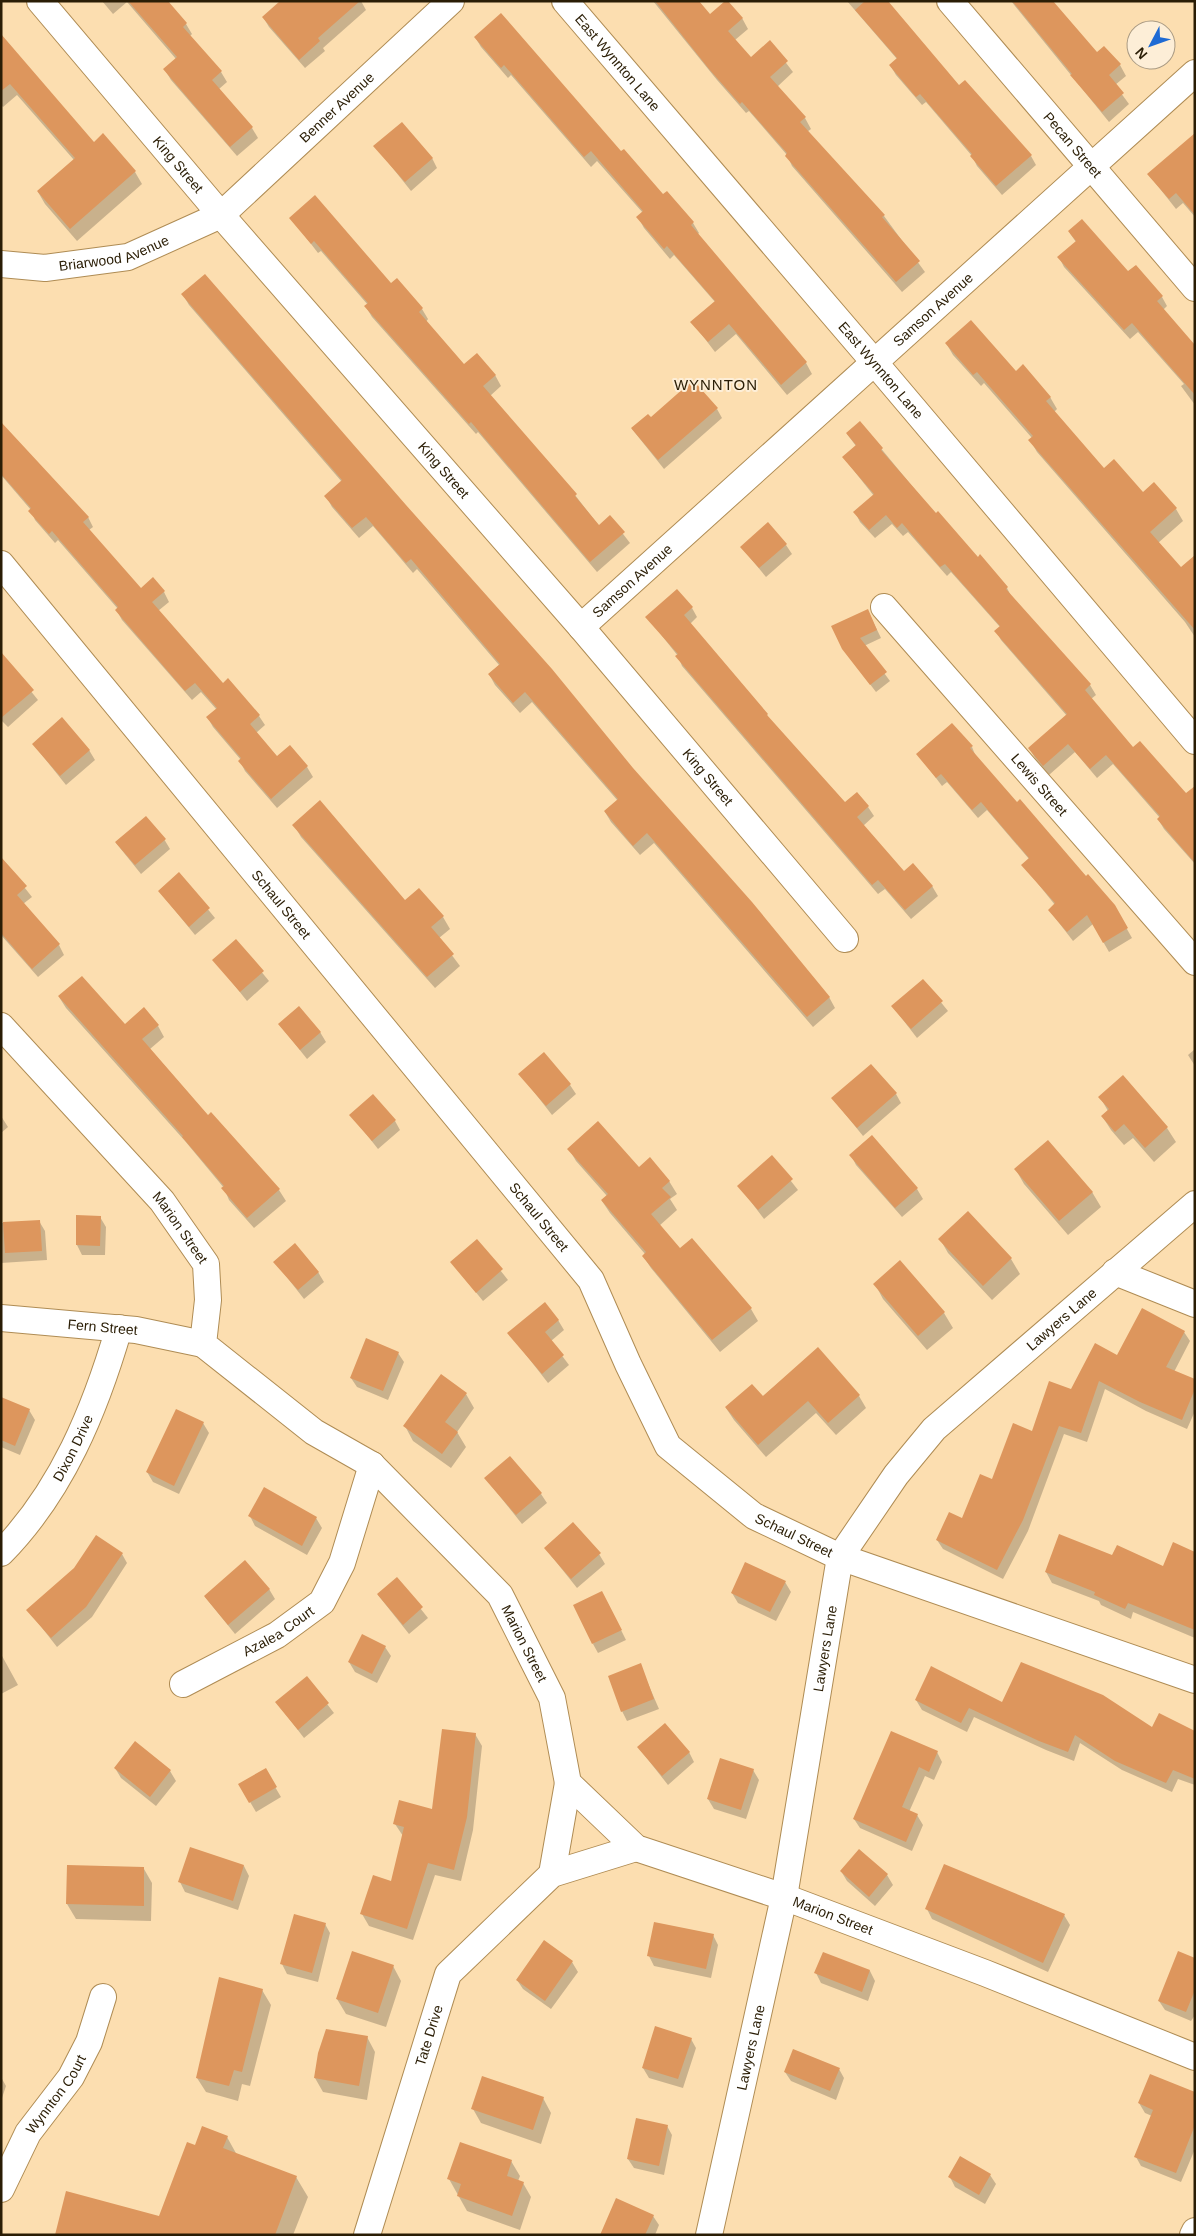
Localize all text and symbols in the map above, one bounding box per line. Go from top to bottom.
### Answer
street label: East Wynnton Lane [572,11,664,114]
north arrow [1126,20,1176,70]
text: N [1132,44,1151,63]
street label: Benner Avenue [296,69,377,146]
street label: Pecan Street [1040,109,1105,181]
street label: King Street [150,133,207,196]
street label: Briarwood Avenue [58,232,171,274]
street label: Samson Avenue [890,269,976,350]
street label: East Wynnton Lane [835,319,927,422]
district label: WYNNTON [674,376,758,393]
street label: King Street [415,439,473,502]
street label: Samson Avenue [589,541,676,621]
street label: King Street [679,745,737,809]
street label: Lewis Street [1008,750,1071,819]
street label: Schaul Street [249,867,314,942]
street label: Schaul Street [506,1179,572,1255]
street label: Marion Street [149,1188,211,1267]
street label: Lawyers Lane [1023,1284,1100,1354]
street label: Fern Street [67,1316,138,1338]
street label: Dixon Drive [50,1412,96,1484]
street label: Schaul Street [753,1510,836,1560]
street label: Marion Street [498,1602,551,1685]
street label: Azalea Court [240,1603,317,1659]
street label: Lawyers Lane [810,1604,840,1693]
street label: Marion Street [791,1893,875,1938]
street label: Tate Drive [412,2003,446,2068]
street label: Lawyers Lane [733,2003,768,2092]
street label: Wynnton Court [22,2052,89,2137]

